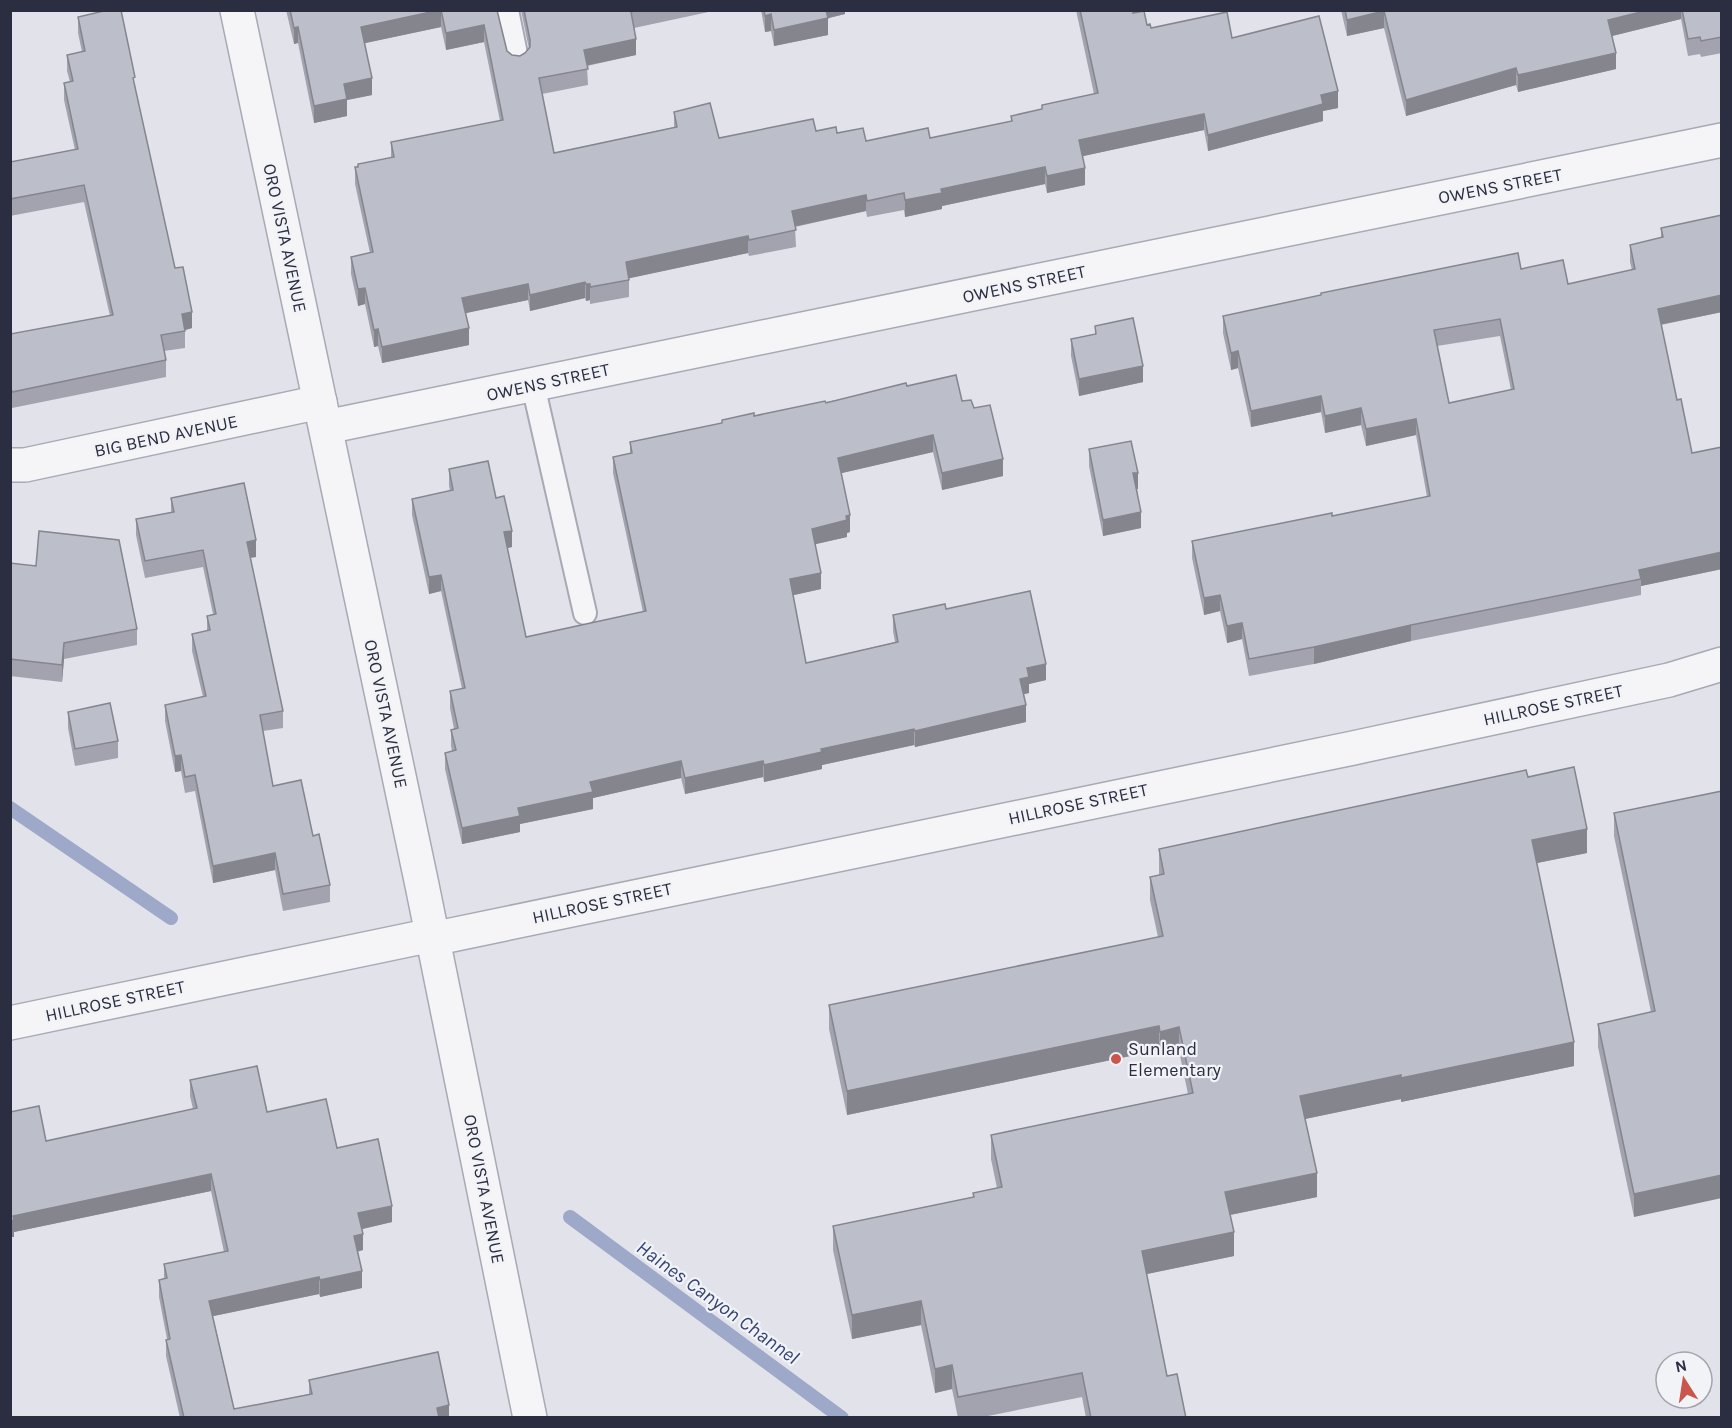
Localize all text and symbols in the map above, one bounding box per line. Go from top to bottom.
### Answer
street label: ORO VISTA AVENUE [258,162,312,314]
street label: OWENS STREET [1436,163,1564,209]
street label: OWENS STREET [960,260,1088,308]
street label: OWENS STREET [484,358,612,406]
street label: BIG BEND AVENUE [92,410,240,462]
street label: ORO VISTA AVENUE [359,638,413,790]
street label: HILLROSE STREET [1481,679,1625,731]
street label: HILLROSE STREET [1006,778,1150,830]
street label: HILLROSE STREET [530,877,674,929]
street label: HILLROSE STREET [43,975,187,1027]
place label: Sunland Elementary [1128,1038,1222,1081]
marker: Sunland Elementary [1109,1052,1123,1066]
street label: ORO VISTA AVENUE [459,1112,509,1266]
water label: Haines Canyon Channel [632,1236,803,1369]
north arrow [1654,1350,1714,1410]
text: N [1673,1355,1689,1376]

